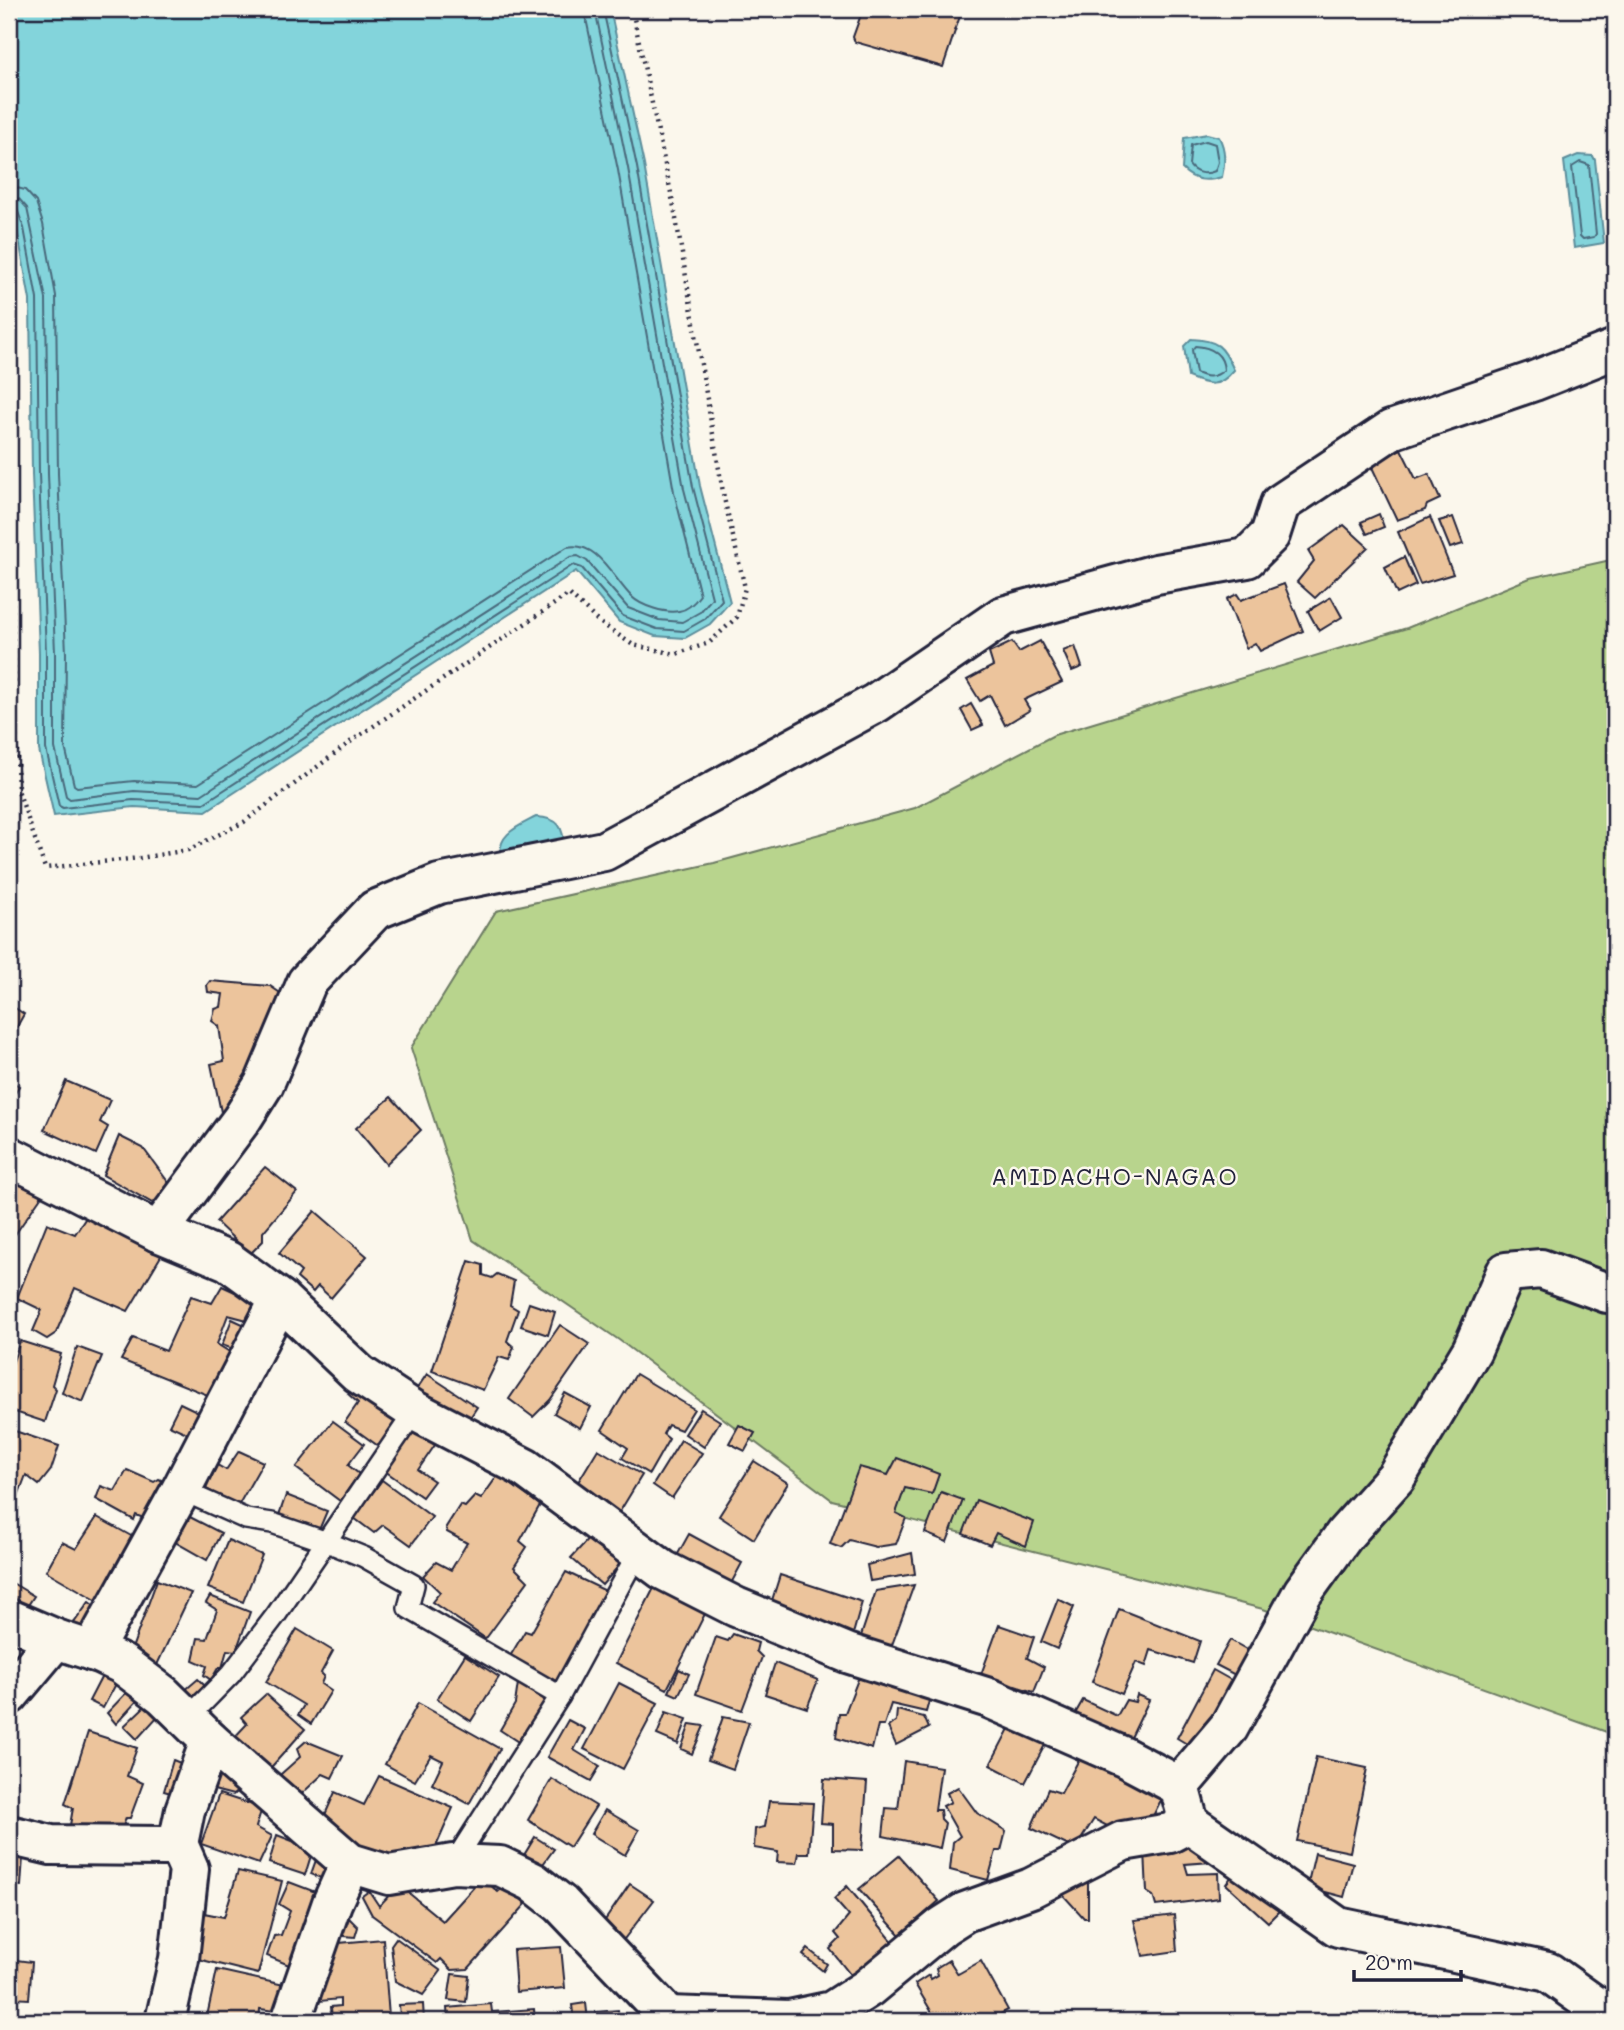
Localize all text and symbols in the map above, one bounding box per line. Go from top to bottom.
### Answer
district label: AMIDACHO-NAGAO [991,1161,1239,1191]
scale bar [1354,1939,1461,1983]
text: 20 m [1365,1948,1413,1975]

